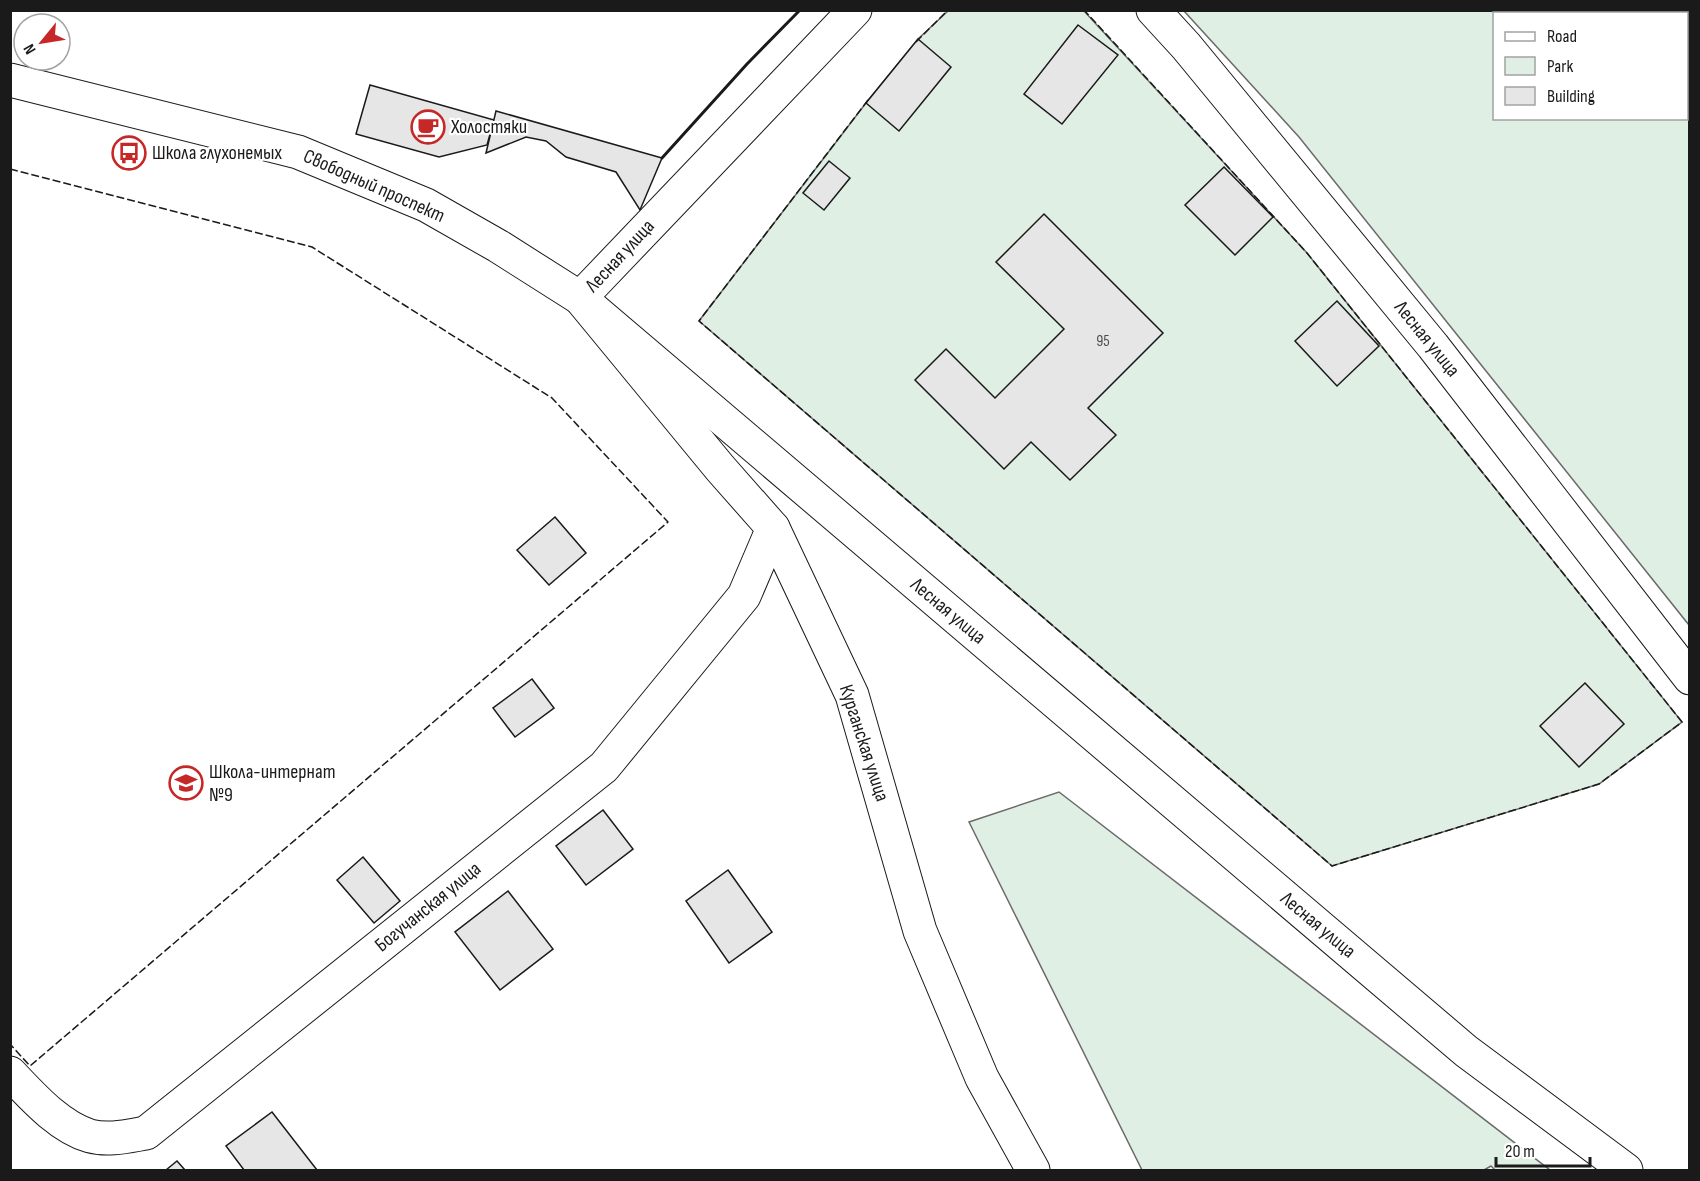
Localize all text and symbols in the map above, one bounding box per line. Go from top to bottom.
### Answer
north arrow [12,12,72,72]
legend [1493,12,1688,120]
text: Road [1547,26,1577,47]
text: N [20,40,41,57]
text: Park [1547,56,1573,77]
text: Building [1547,86,1595,107]
cafe icon: Холостяки [410,109,446,145]
place label: Холостяки [450,115,527,139]
bus stop icon: Школа глухонемых [111,135,147,171]
place label: Школа глухонемых [152,141,282,165]
street label: Свободный проспект [299,144,449,228]
street label: Лесная улица [580,215,660,298]
street label: Лесная улица [1388,295,1465,382]
house number: 95 [1096,332,1110,351]
street label: Лесная улица [905,572,990,649]
street label: Курганская улица [834,682,894,804]
place label: Школа-интернат №9 [209,760,336,807]
school or university icon: Школа-интернат №9 [168,765,204,801]
street label: Богучанская улица [370,857,486,957]
street label: Лесная улица [1275,886,1360,963]
scale bar [1496,1130,1590,1168]
text: 20 m [1505,1141,1535,1162]

